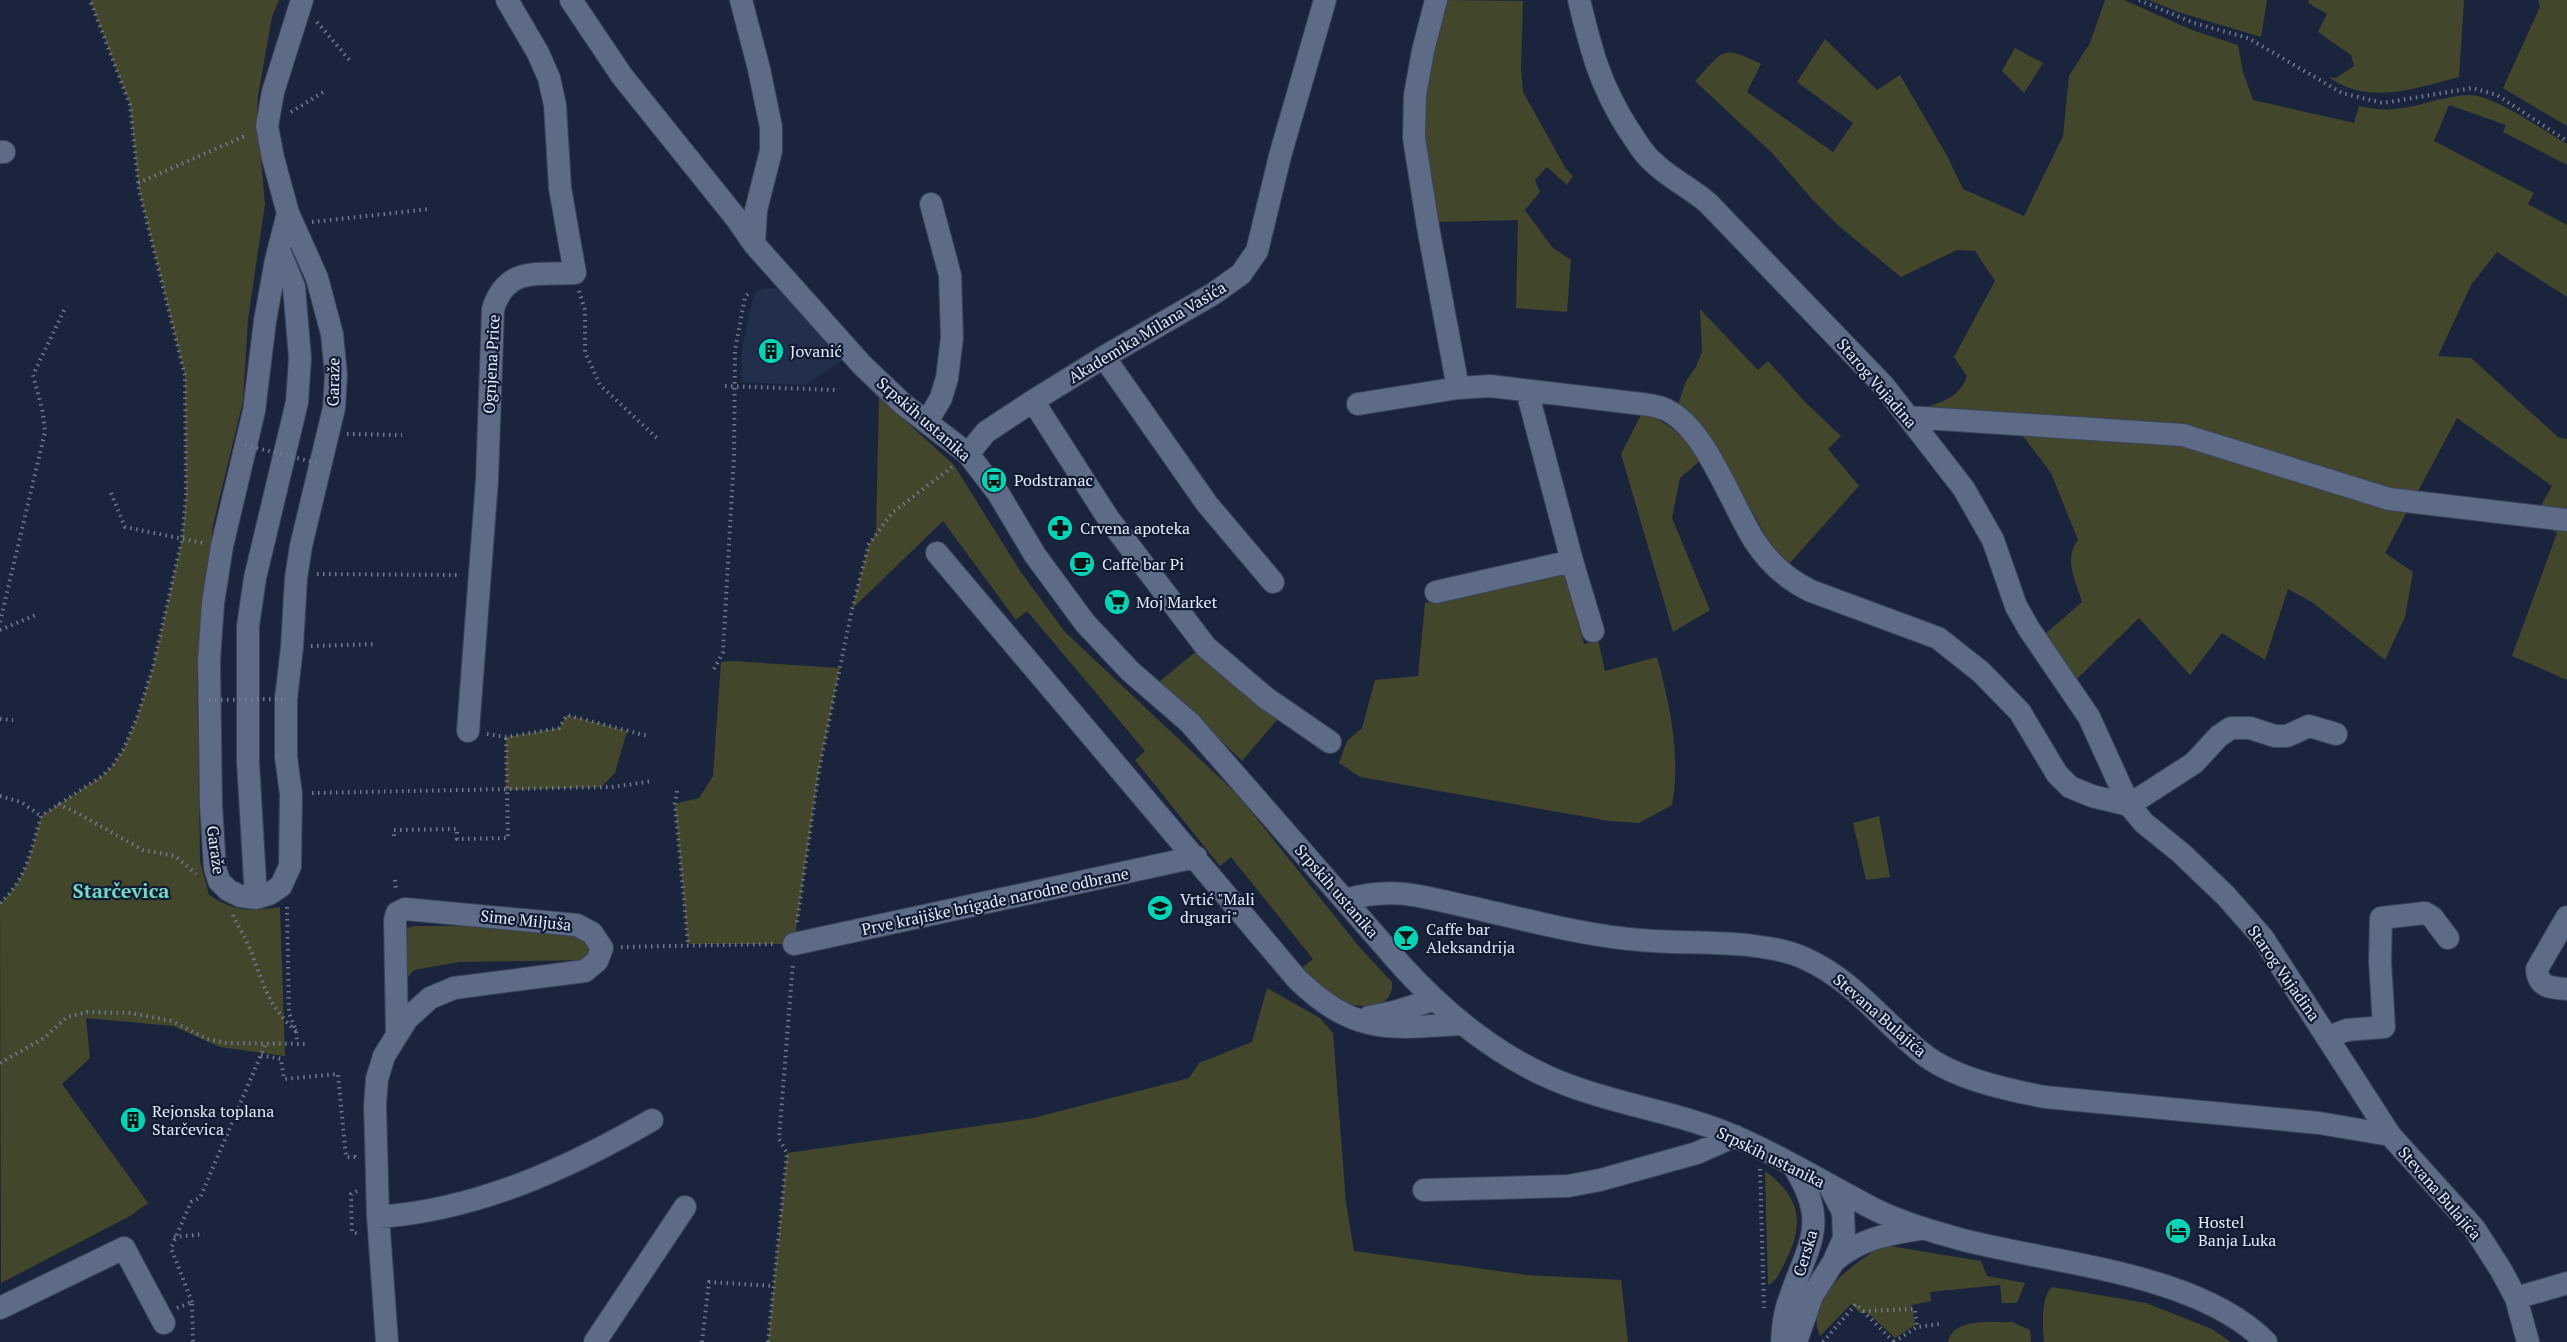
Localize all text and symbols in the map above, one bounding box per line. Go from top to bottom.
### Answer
street label: Akademika Milana Vasića [1064,276,1230,388]
street label: Ognjena Price [477,314,505,414]
street label: Starog Vujadina [1832,333,1922,433]
building icon: Jovanić [756,336,786,366]
place label: Jovanić [790,340,842,362]
street label: Garaže [322,357,344,407]
street label: Srpskih ustanika [872,372,976,466]
bus stop icon: Podstranac [979,465,1009,495]
place label: Podstranac [1014,469,1093,491]
pharmacy icon: Crvena apoteka [1045,513,1075,543]
place label: Crvena apoteka [1080,517,1190,539]
cafe icon: Caffe bar Pi [1067,549,1097,579]
place label: Caffe bar Pi [1102,553,1184,575]
supermarket icon: Moj Market [1102,587,1132,617]
place label: Moj Market [1136,591,1217,613]
street label: Garaže [202,824,230,876]
street label: Srpskih ustanika [1290,839,1384,943]
street label: Prve krajiške brigade narodne odbrane [859,862,1131,940]
district label: Starčevica [73,877,169,904]
place label: Vrtić "Mali drugari" [1180,888,1255,928]
school or university icon: Vrtić "Mali drugari" [1145,893,1175,923]
street label: Sime Miljuša [479,904,573,936]
place label: Caffe bar Aleksandrija [1426,918,1515,958]
street label: Starog Vujadina [2243,921,2325,1025]
bar icon: Caffe bar Aleksandrija [1391,923,1421,953]
street label: Stevana Bulajića [1829,968,1931,1062]
place label: Rejonska toplana Starčevica [152,1100,274,1140]
building icon: Rejonska toplana Starčevica [118,1105,148,1135]
street label: Srpskih ustanika [1713,1121,1829,1193]
street label: Stevana Bulajića [2393,1142,2487,1244]
place label: Hostel Banja Luka [2198,1211,2276,1251]
hotel icon: Hostel Banja Luka [2163,1216,2193,1246]
street label: Cerska [1788,1227,1822,1279]

